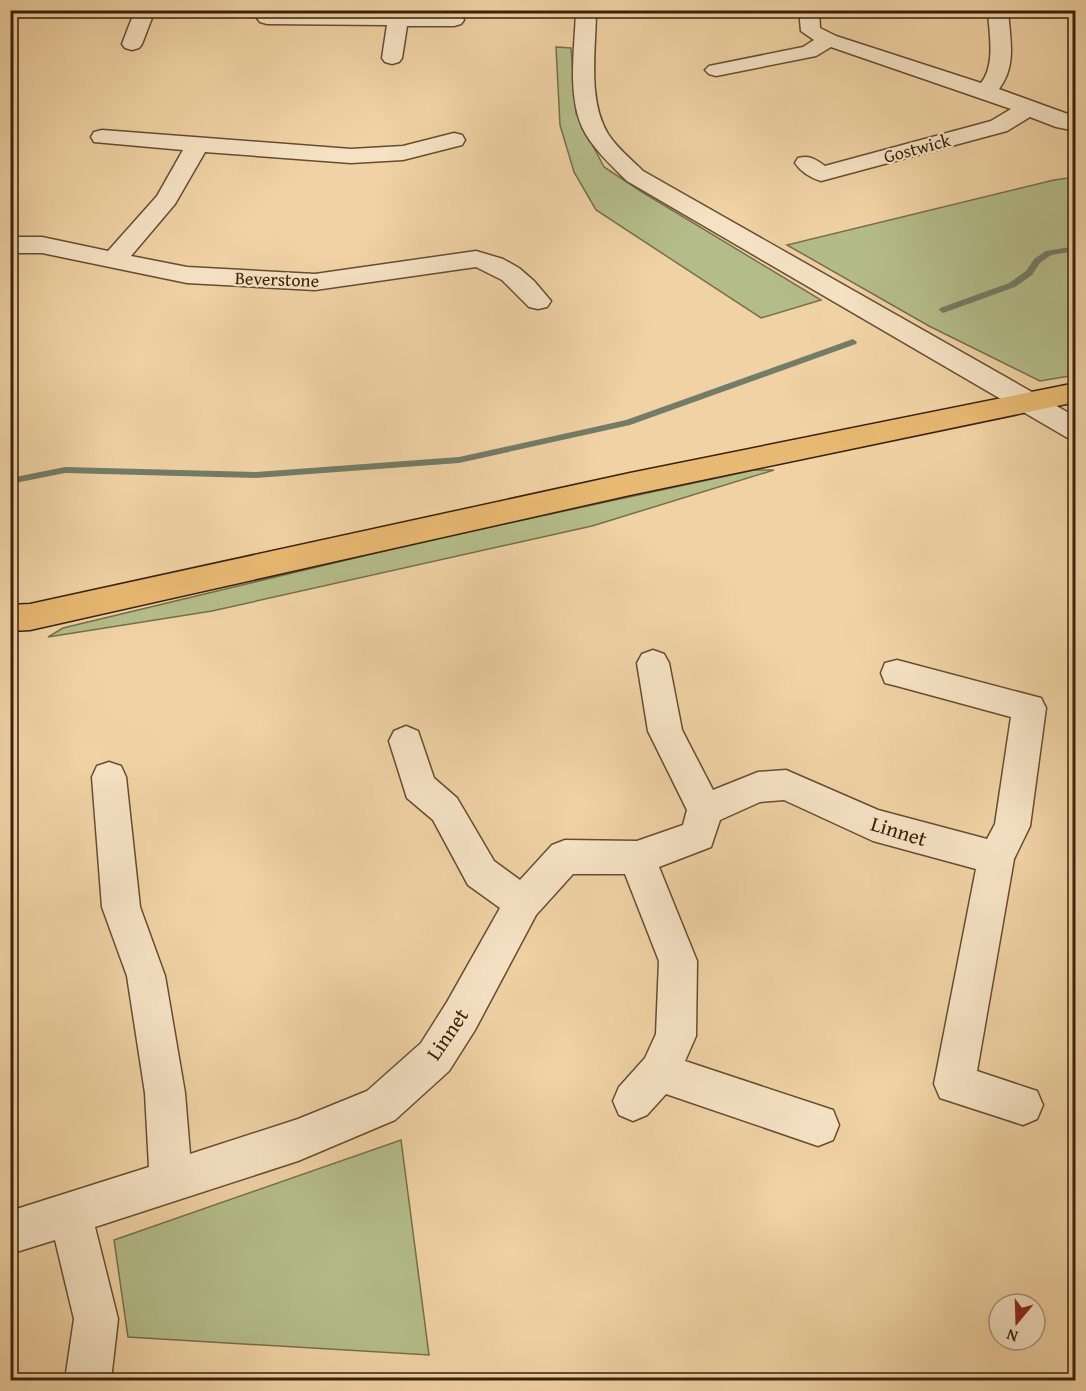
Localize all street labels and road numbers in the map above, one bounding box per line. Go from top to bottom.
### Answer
street label: Gostwick [881,126,954,170]
street label: Beverstone [234,264,320,294]
street label: Linnet [867,808,931,854]
street label: Linnet [418,1001,476,1066]

